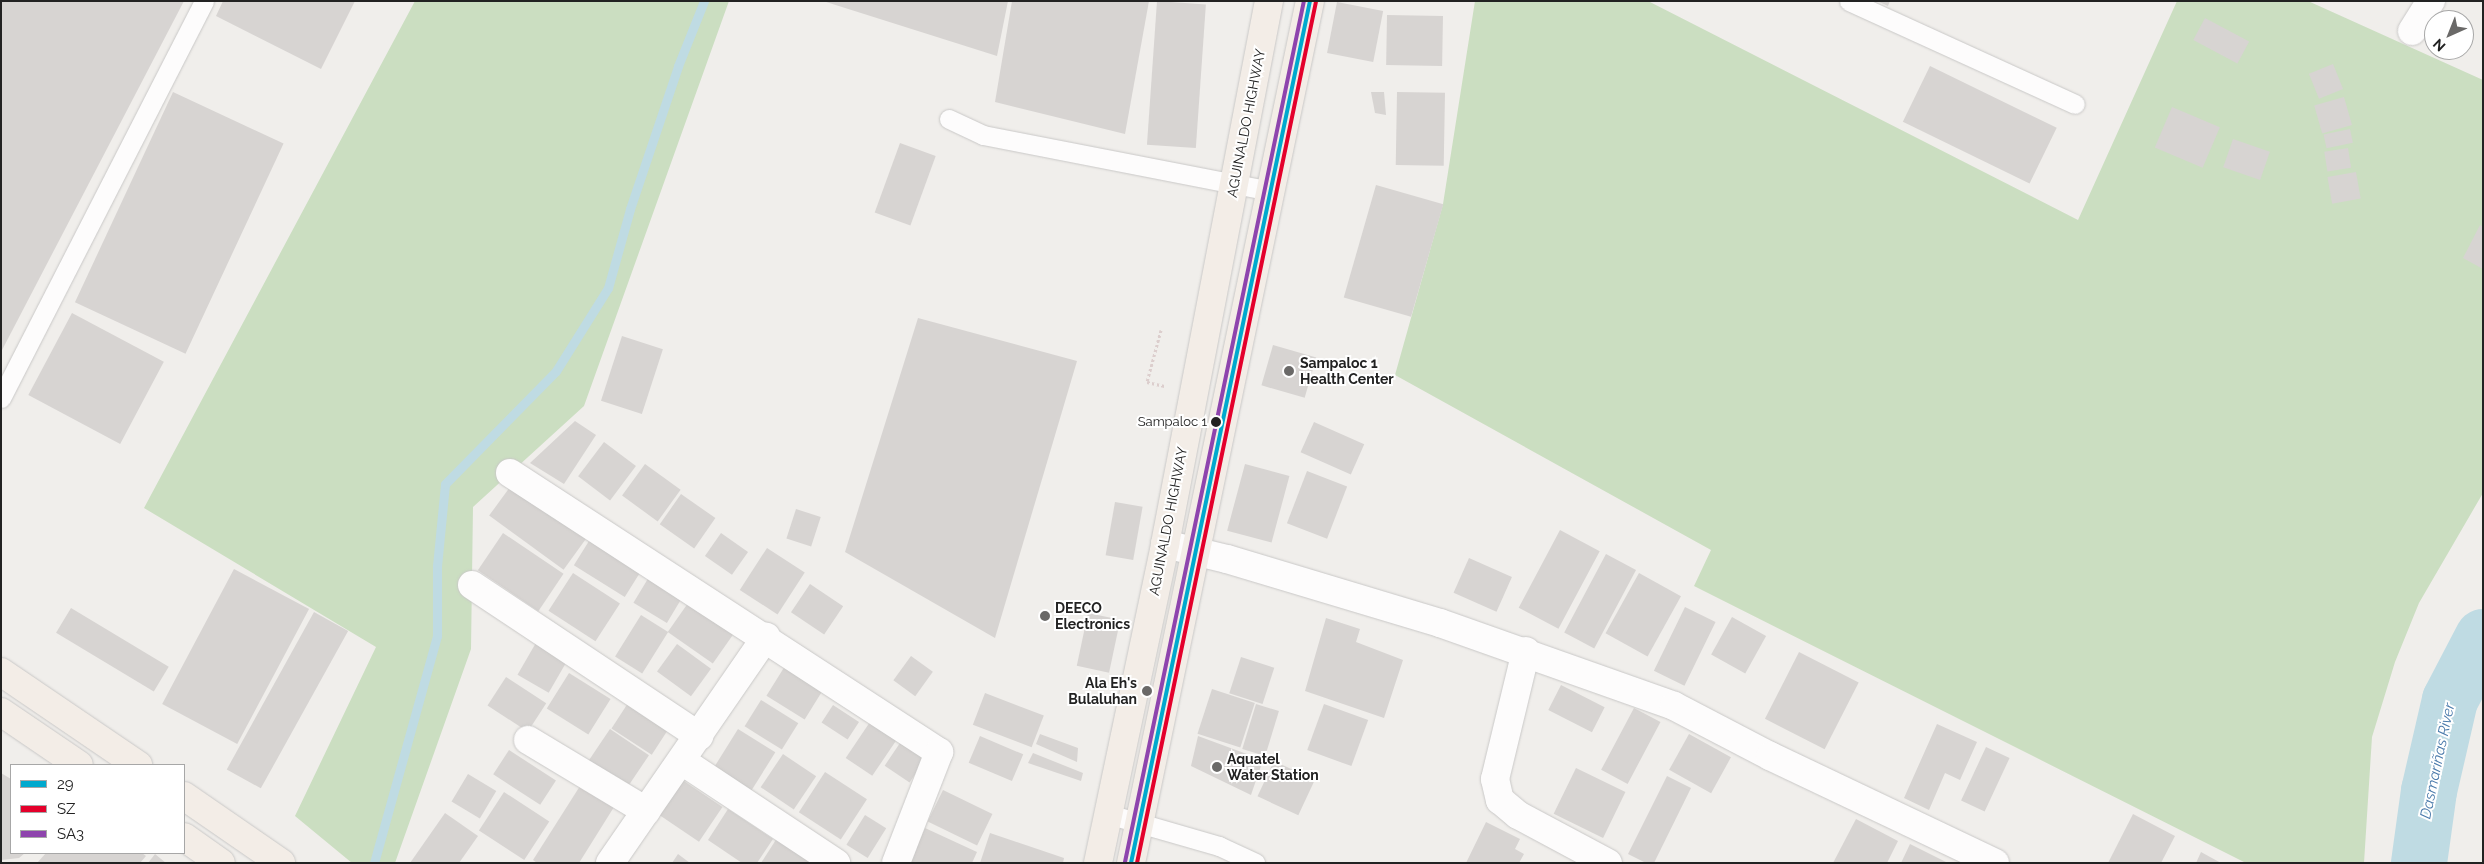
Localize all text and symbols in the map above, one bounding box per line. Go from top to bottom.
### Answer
north arrow [2424,10,2474,60]
text: N [2430,36,2449,55]
street label: AGUINALDO HIGHWAY [1223,47,1269,199]
place label: Sampaloc 1 Health Center [1300,355,1394,388]
marker: Sampaloc 1 Health Center [1282,364,1296,378]
place label: Sampaloc 1 [1138,414,1207,430]
marker: Sampaloc 1 [1211,417,1221,427]
street label: AGUINALDO HIGHWAY [1145,445,1191,597]
place label: DEECO Electronics [1055,600,1130,632]
marker: DEECO Electronics [1039,610,1051,622]
place label: Ala Eh's Bulaluhan [1068,675,1137,708]
marker: Ala Eh's Bulaluhan [1141,685,1153,697]
water label: Dasmariñas River [2417,701,2459,821]
place label: Aquatel Water Station [1227,751,1319,784]
marker: Aquatel Water Station [1211,761,1223,773]
legend [10,764,185,854]
text: 29 [57,775,74,793]
text: SZ [57,800,76,818]
text: SA3 [57,825,84,843]

